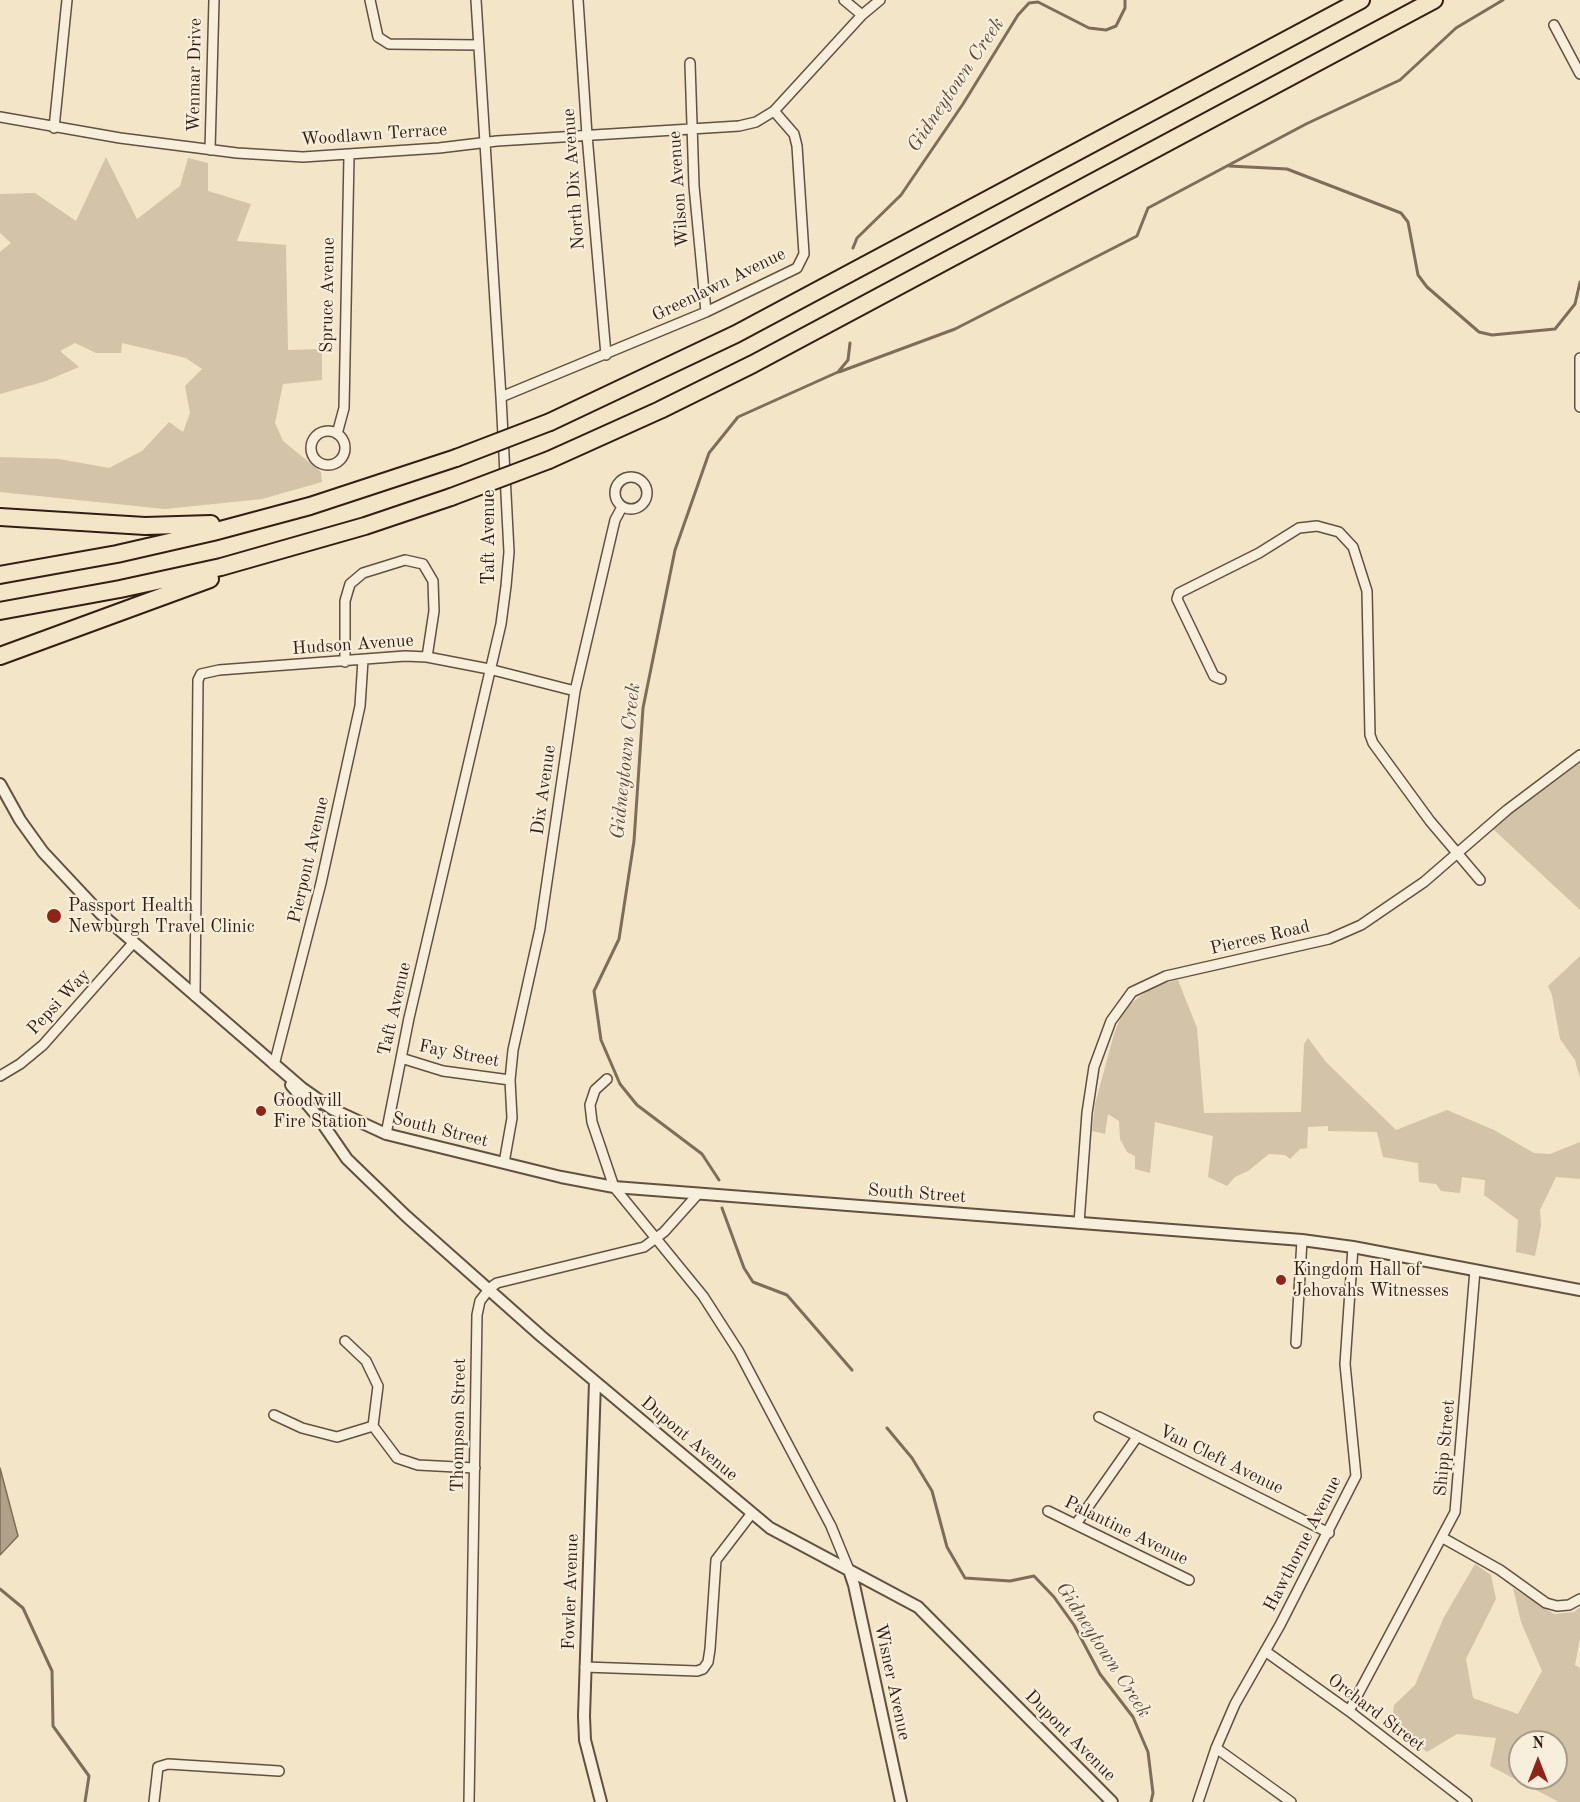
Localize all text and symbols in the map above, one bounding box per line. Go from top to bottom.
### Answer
water label: Gidneytown Creek [902,13,1010,157]
street label: Wenmar Drive [183,18,207,132]
street label: North Dix Avenue [558,108,590,250]
street label: Woodlawn Terrace [300,119,448,151]
street label: Wilson Avenue [664,130,694,248]
street label: Spruce Avenue [316,237,340,353]
street label: Greenlawn Avenue [649,243,789,327]
street label: Taft Avenue [478,489,500,585]
street label: Hudson Avenue [291,630,415,660]
water label: Gidneytown Creek [606,682,646,840]
street label: Dix Avenue [527,744,561,836]
street label: Pierpont Avenue [284,795,334,925]
place label: Passport Health Newburgh Travel Clinic [68,895,254,938]
marker: Passport Health Newburgh Travel Clinic [45,907,63,925]
street label: Pierces Road [1208,916,1312,960]
street label: Taft Avenue [374,960,416,1058]
street label: Pepsi Way [23,964,95,1040]
street label: Fay Street [417,1036,501,1072]
place label: Goodwill Fire Station [273,1090,367,1132]
marker: Goodwill Fire Station [254,1104,268,1118]
street label: South Street [390,1108,490,1152]
street label: South Street [867,1180,967,1208]
place label: Kingdom Hall of Jehovahs Witnesses [1293,1259,1449,1302]
marker: Kingdom Hall of Jehovahs Witnesses [1274,1273,1288,1287]
street label: Thompson Street [447,1358,471,1492]
street label: Dupont Avenue [636,1392,742,1486]
street label: Shipp Street [1430,1399,1460,1497]
street label: Van Cleft Avenue [1155,1421,1287,1499]
street label: Hawthorne Avenue [1260,1473,1346,1615]
street label: Palantine Avenue [1061,1492,1191,1570]
street label: Fowler Avenue [558,1534,584,1650]
water label: Gidneytown Creek [1050,1578,1156,1722]
street label: Wisner Avenue [869,1622,915,1742]
street label: Orchard Street [1323,1669,1429,1757]
street label: Dupont Avenue [1020,1686,1120,1786]
north arrow [1508,1730,1568,1790]
text: N [1532,1736,1544,1752]

